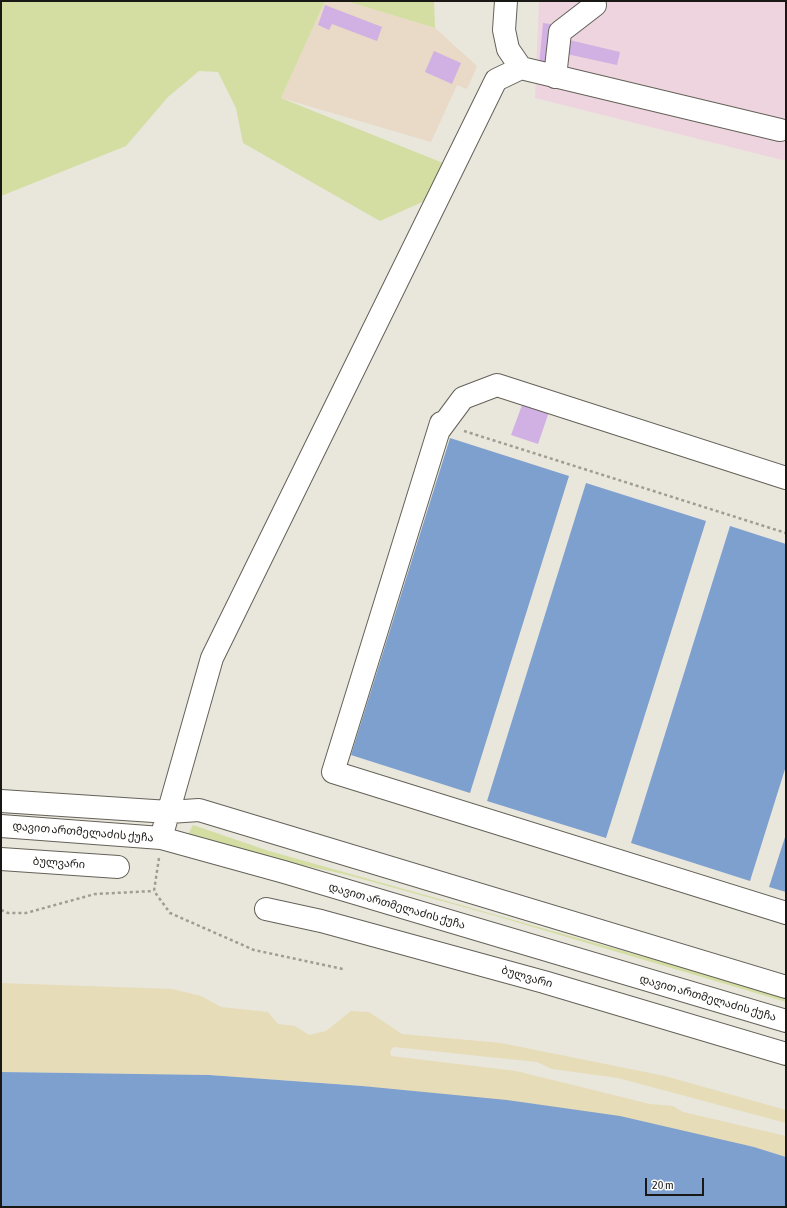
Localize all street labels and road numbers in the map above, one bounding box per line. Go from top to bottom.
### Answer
street label: დავით ართმელაძის ქუჩა [12,819,154,845]
street label: ბულვარი [32,855,86,871]
street label: დავით ართმელაძის ქუჩა [327,880,467,932]
street label: ბულვარი [500,963,554,991]
street label: დავით ართმელაძის ქუჩა [638,972,778,1024]

